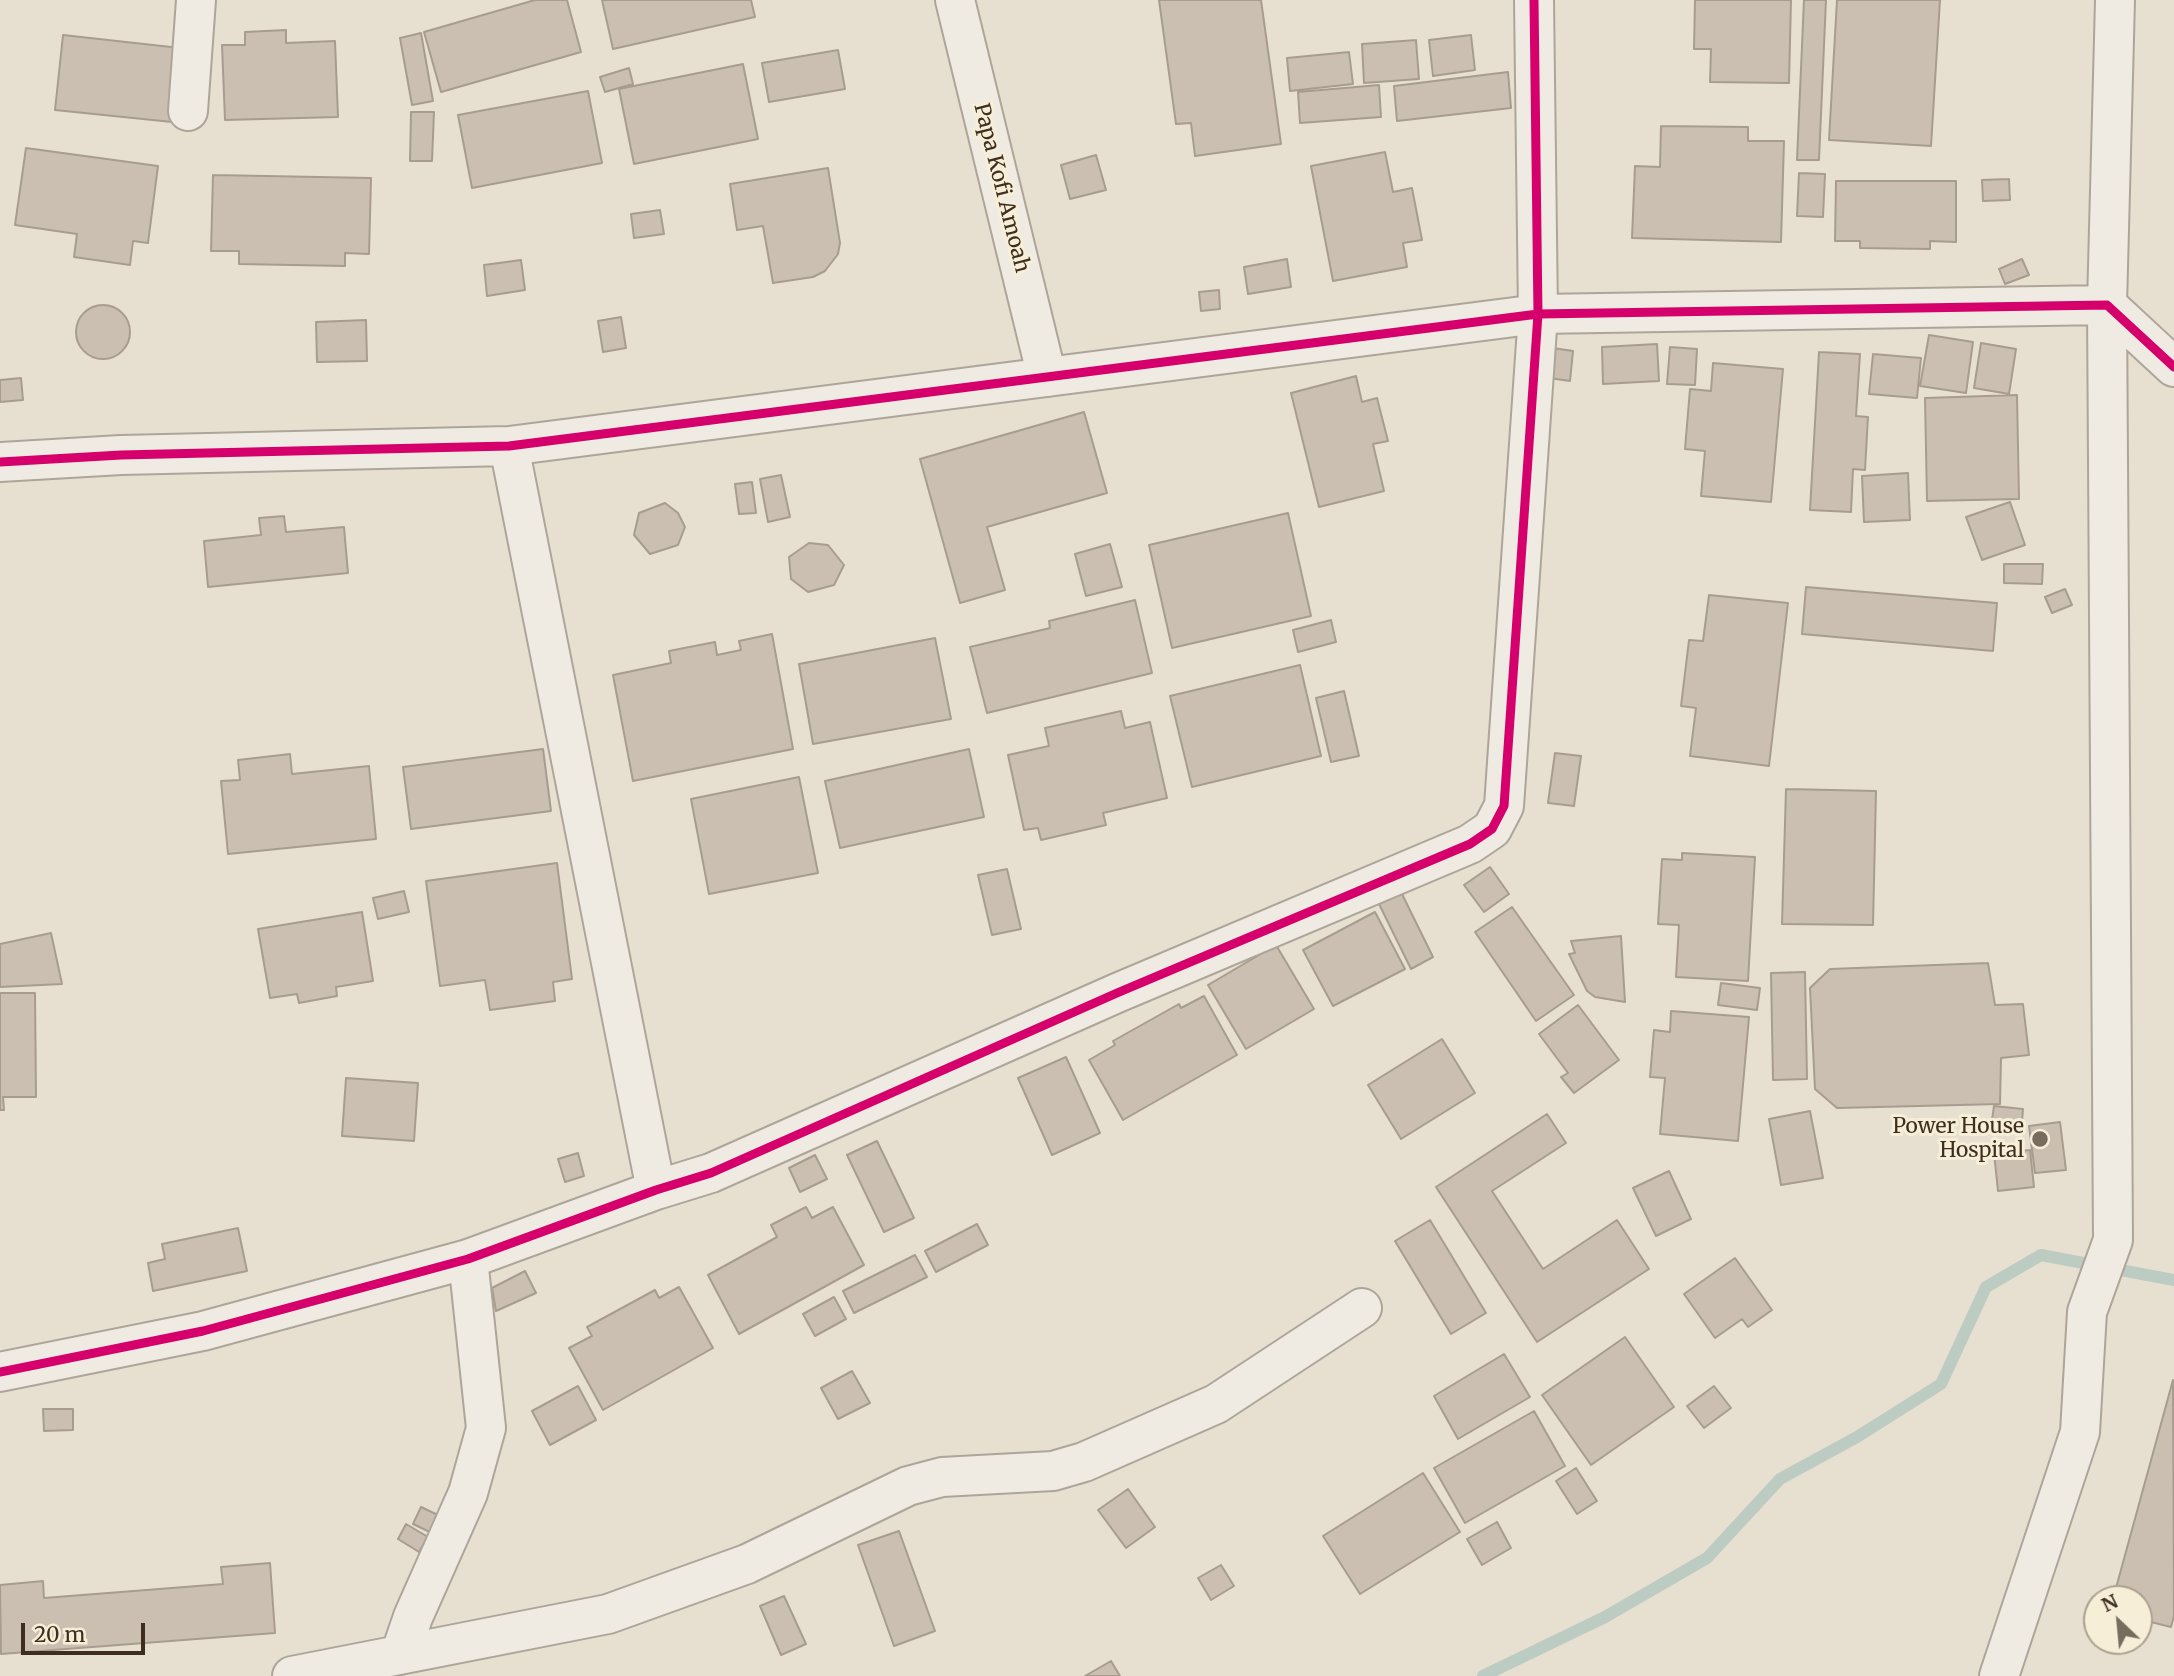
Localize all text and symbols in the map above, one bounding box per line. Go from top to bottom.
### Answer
street label: Papa Kofi Amoah [968,101,1034,275]
place label: Power House Hospital [1892,1114,2024,1164]
marker: Power House Hospital [2030,1129,2050,1149]
north arrow [2083,1585,2153,1655]
text: N [2098,1589,2122,1617]
scale bar [24,1610,149,1654]
text: 20 m [34,1621,85,1648]

